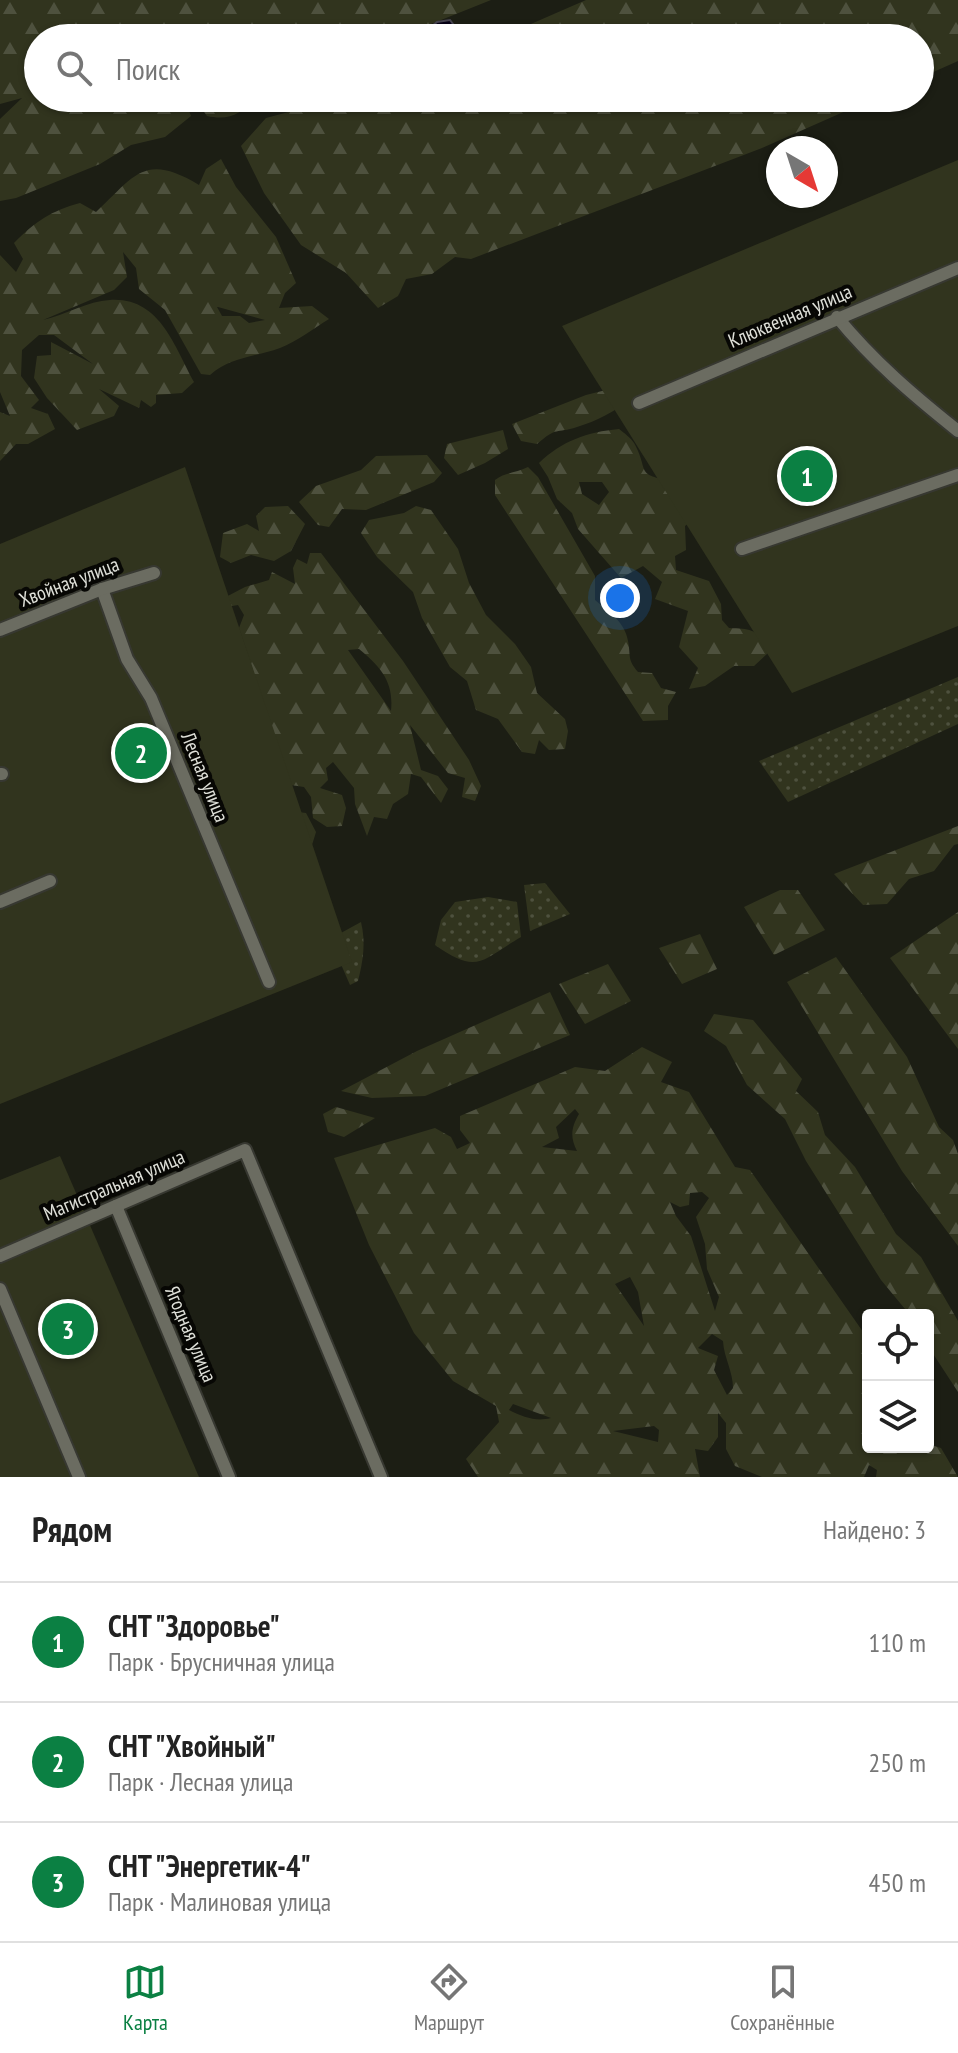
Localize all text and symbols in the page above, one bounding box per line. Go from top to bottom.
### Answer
search box [24,24,934,112]
icon: search [52,46,96,90]
text: Поиск [116,49,180,88]
north arrow [766,136,838,208]
street label: Клюквенная улица [724,278,856,354]
pin: 1 [781,446,833,506]
street label: Хвойная улица [15,551,123,613]
your location [600,578,640,618]
pin: 2 [115,723,167,783]
street label: Лесная улица [175,727,235,826]
street label: Магистральная улица [40,1144,188,1226]
street label: Ягодная улица [159,1282,223,1386]
pin: 3 [42,1299,94,1359]
map controls [862,1309,934,1453]
button: locate [862,1309,934,1381]
button: layers [862,1381,934,1453]
text: Рядом [32,1507,112,1551]
text: Найдено: 3 [823,1513,926,1546]
text: СНТ "Здоровье" [108,1606,280,1645]
text: 1 [52,1626,64,1659]
text: 110 m [868,1626,926,1659]
text: Парк · Брусничная улица [108,1645,335,1678]
text: СНТ "Хвойный" [108,1726,276,1765]
text: 2 [52,1746,64,1779]
text: 250 m [868,1746,926,1779]
text: Парк · Лесная улица [108,1765,293,1798]
text: СНТ "Энергетик-4" [108,1846,311,1885]
text: 3 [52,1866,64,1899]
text: 450 m [868,1866,926,1899]
text: Парк · Малиновая улица [108,1885,331,1918]
tab: Карта [123,1960,168,2036]
tab: Маршрут [414,1960,484,2036]
tab: Сохранённые [730,1960,835,2036]

